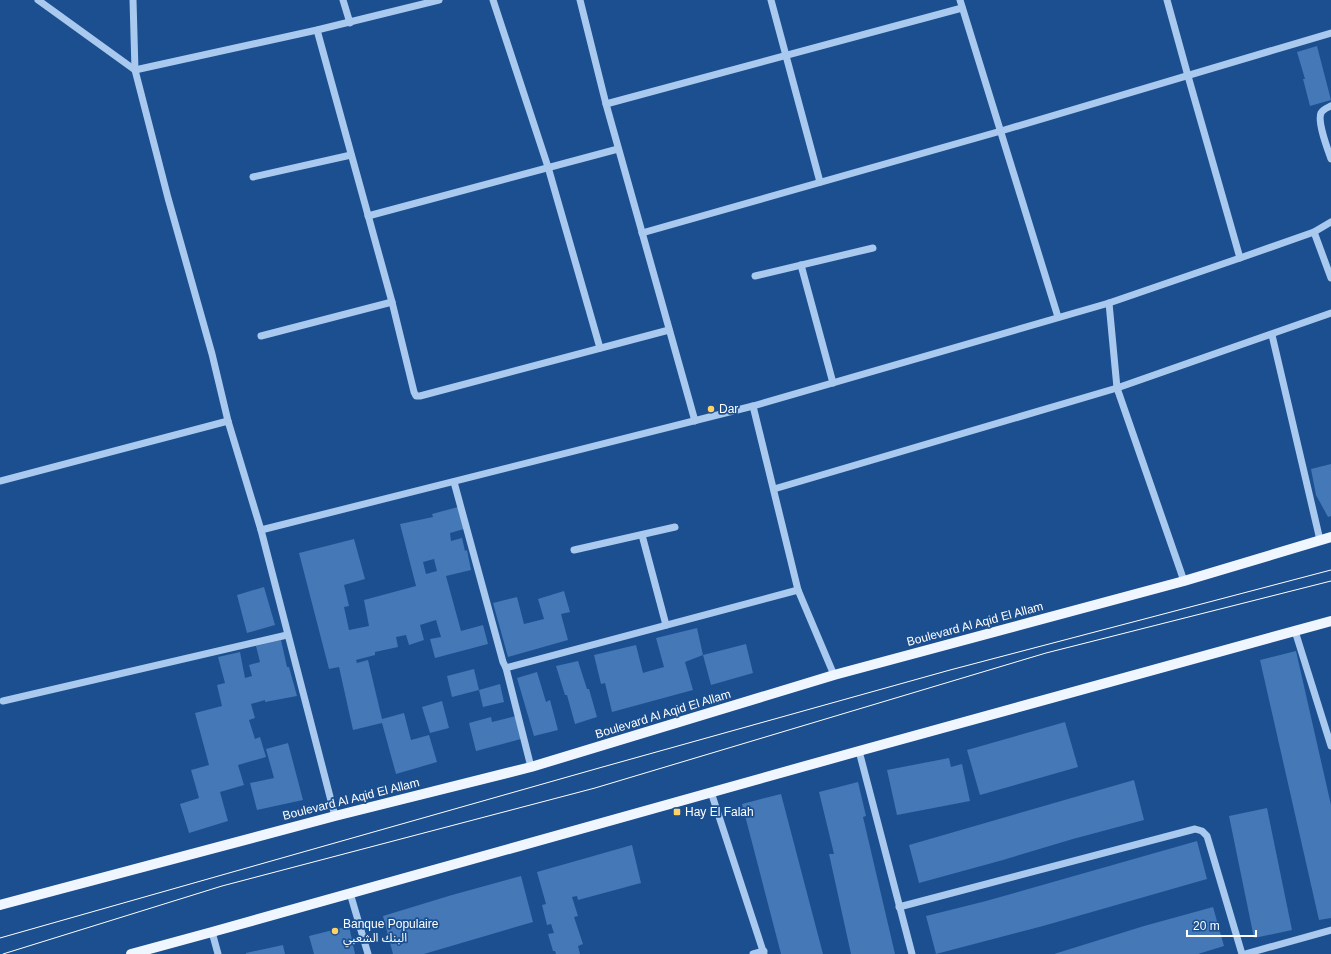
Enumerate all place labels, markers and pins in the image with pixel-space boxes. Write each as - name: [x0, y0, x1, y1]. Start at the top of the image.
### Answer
- place label: Dar: [719, 402, 738, 416]
- marker: Dar: [706, 404, 716, 414]
- place label: Hay El Falah: [685, 805, 754, 819]
- marker: Hay El Falah: [672, 807, 682, 817]
- place label: Banque Populaire البنك الشعبي: [343, 917, 439, 948]
- marker: Banque Populaire البنك الشعبي: [330, 926, 340, 936]

